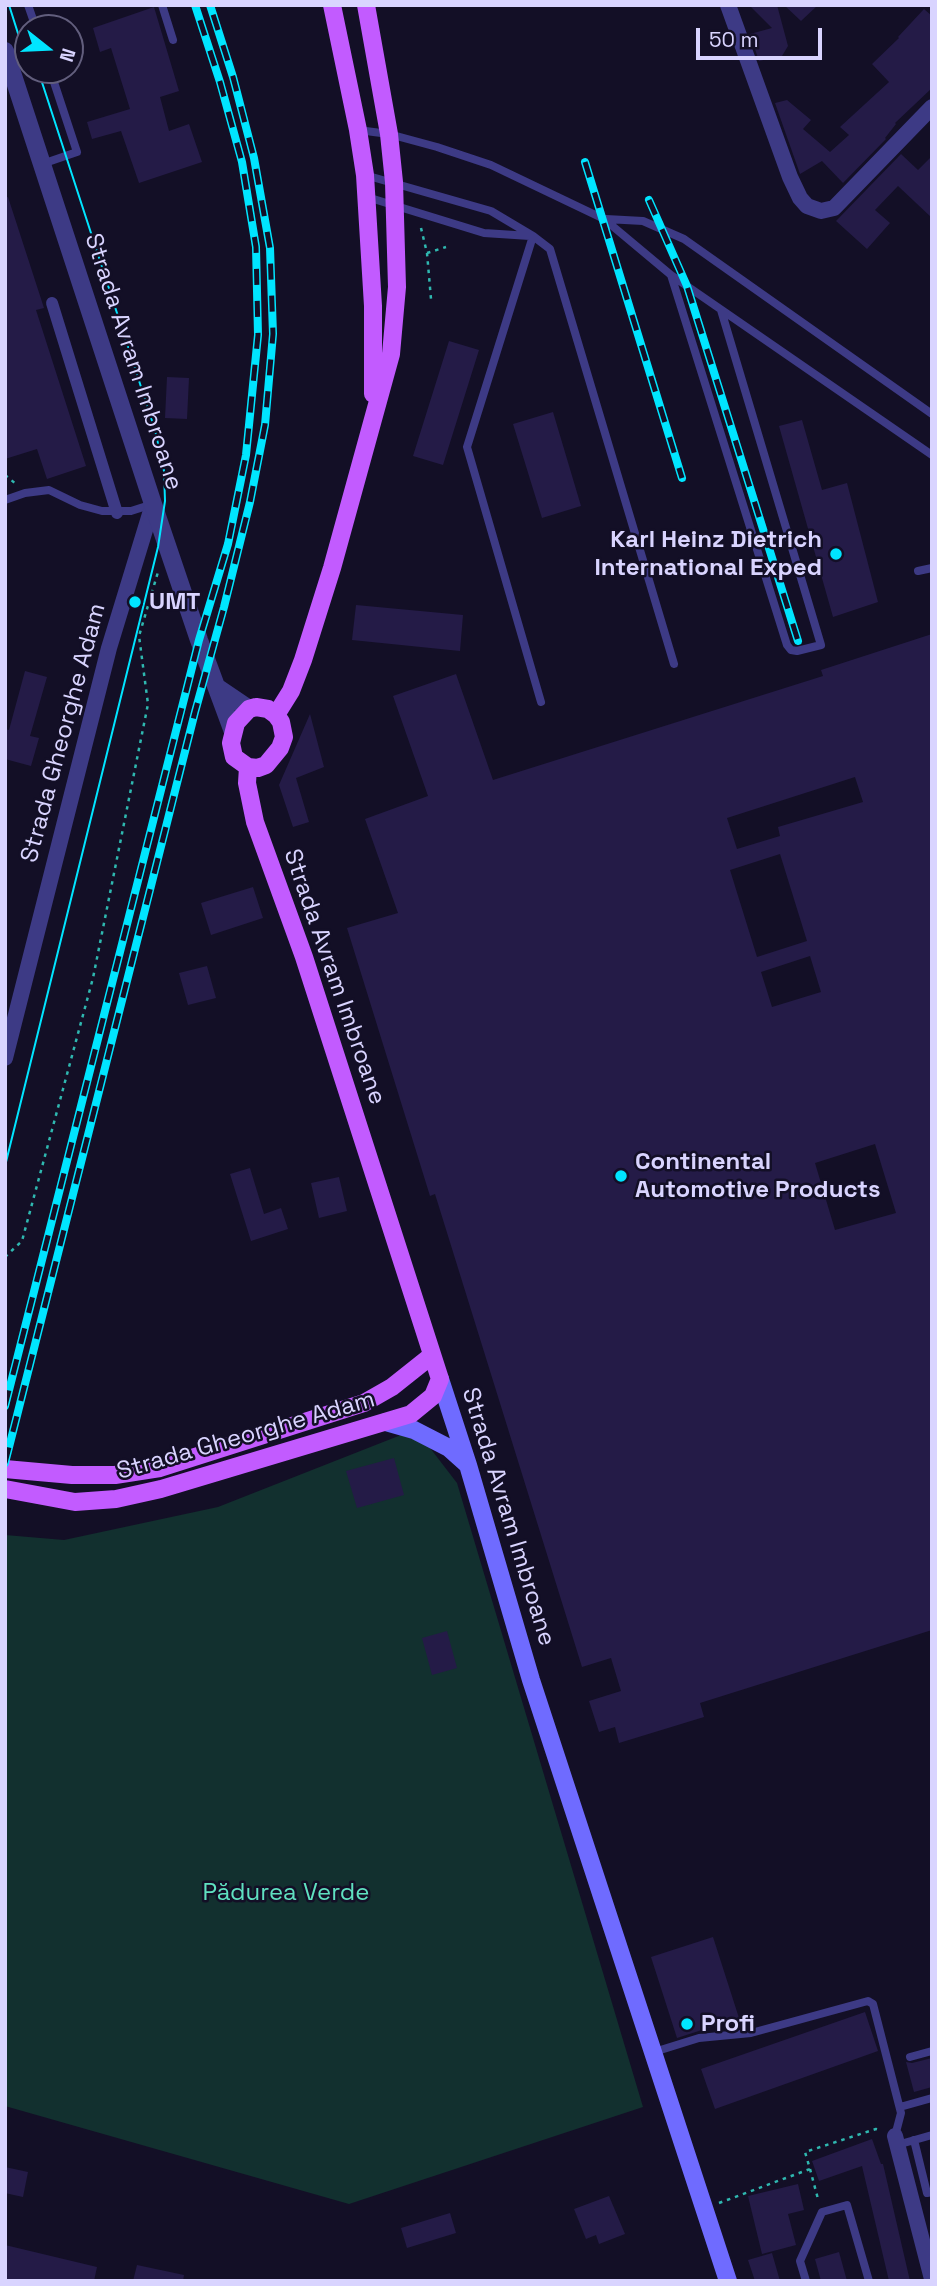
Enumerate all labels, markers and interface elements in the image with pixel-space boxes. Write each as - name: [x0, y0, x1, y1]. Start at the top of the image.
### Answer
- north arrow: [14, 14, 84, 84]
- scale bar: [699, 14, 825, 58]
- text: 50 m: [709, 26, 759, 53]
- text: N: [54, 45, 81, 65]
- street label: Strada Avram Imbroane: [78, 230, 188, 494]
- place label: Karl Heinz Dietrich International Exped: [594, 526, 822, 582]
- marker: Karl Heinz Dietrich International Exped: [828, 546, 844, 562]
- place label: UMT: [149, 588, 200, 616]
- marker: UMT: [127, 594, 143, 610]
- street label: Strada Gheorghe Adam: [16, 600, 112, 866]
- street label: Strada Avram Imbroane: [277, 845, 391, 1109]
- place label: Continental Automotive Products: [635, 1148, 881, 1204]
- marker: Continental Automotive Products: [613, 1168, 629, 1184]
- street label: Strada Gheorghe Adam: [114, 1385, 378, 1487]
- street label: Strada Avram Imbroane: [455, 1385, 561, 1649]
- park label: Pădurea Verde: [202, 1879, 370, 1907]
- place label: Profi: [701, 2010, 755, 2038]
- marker: Profi: [679, 2016, 695, 2032]

